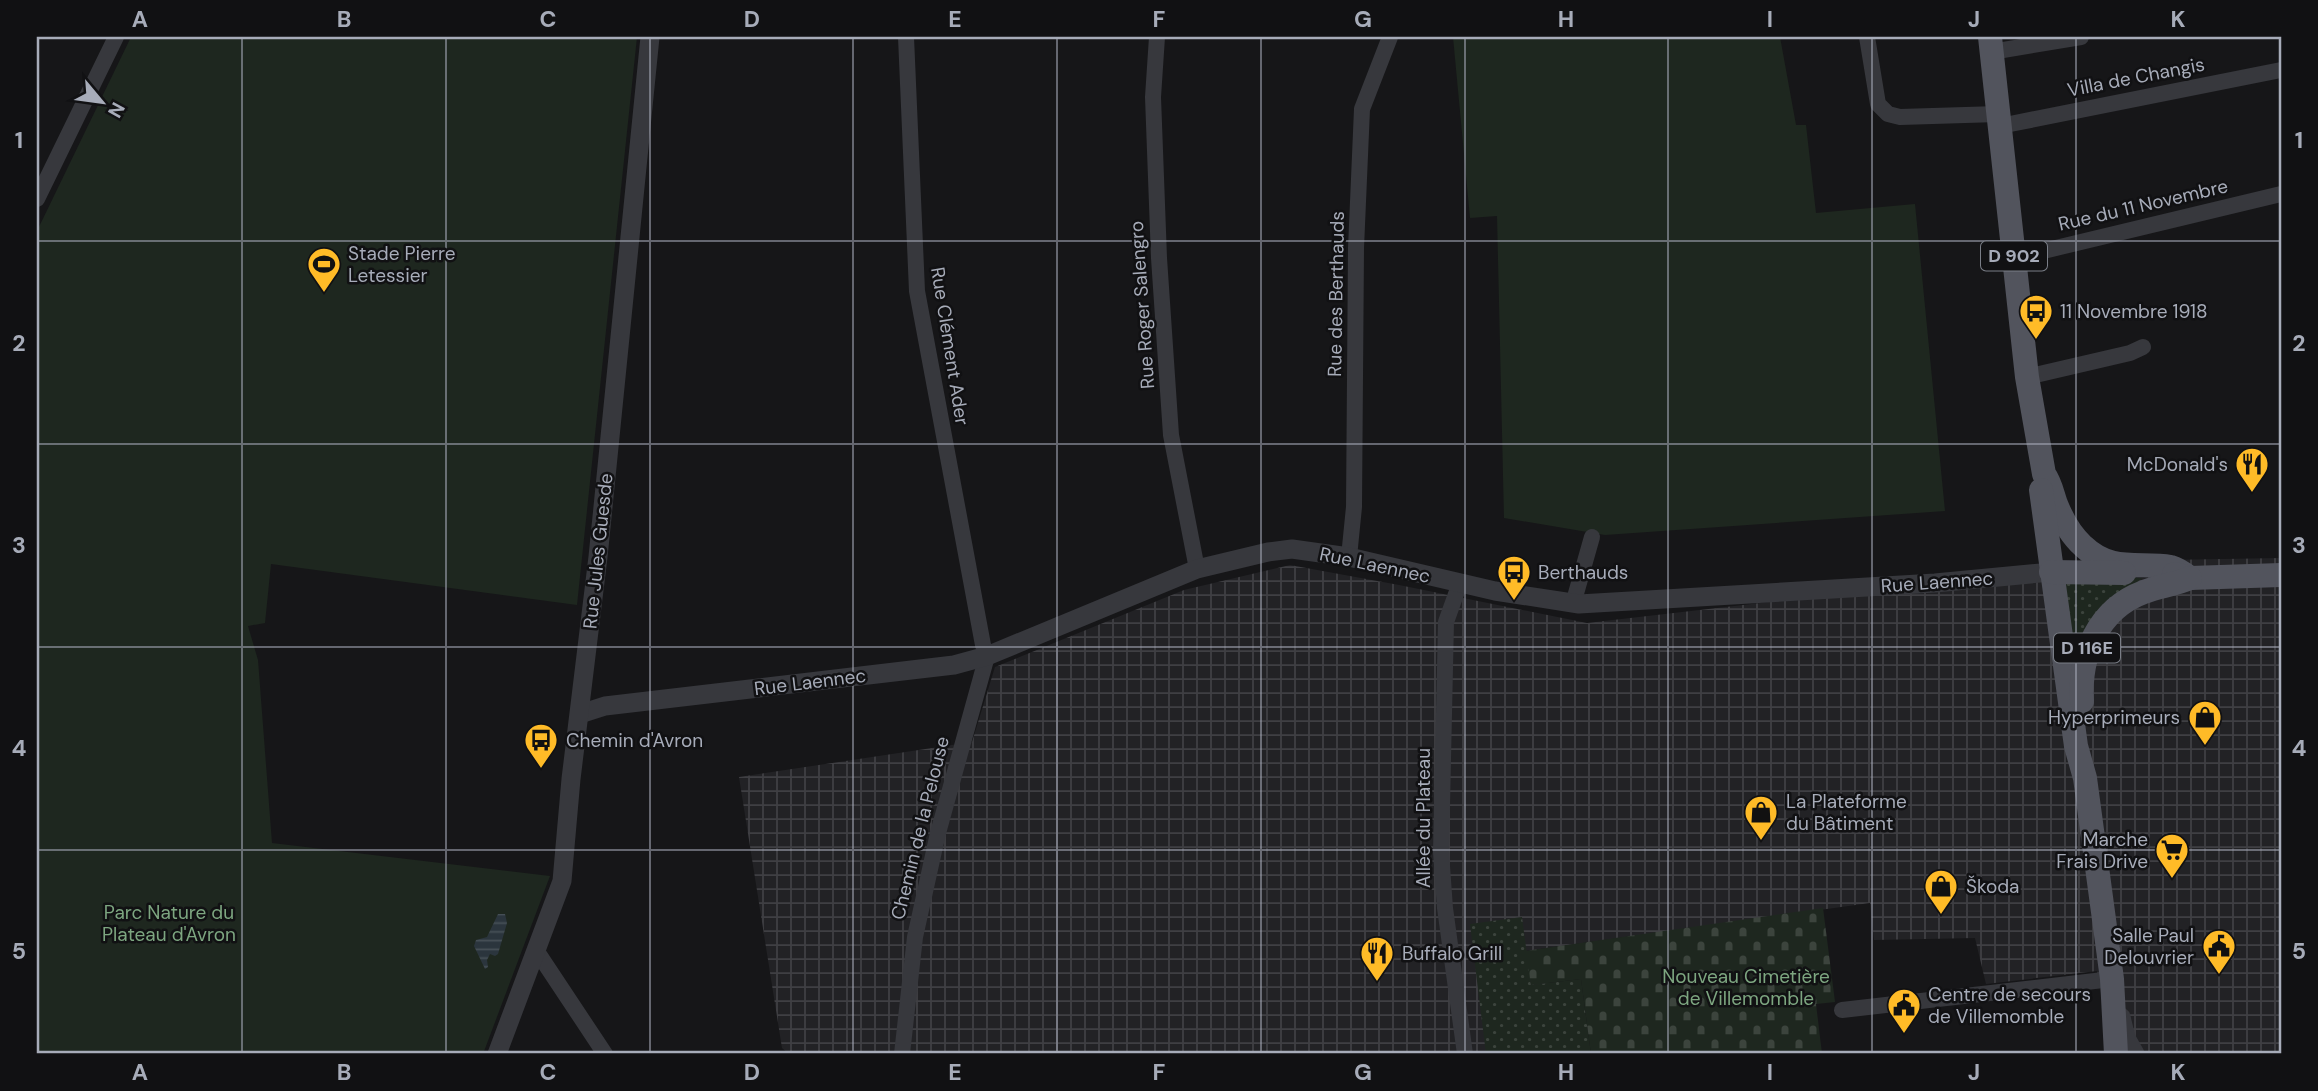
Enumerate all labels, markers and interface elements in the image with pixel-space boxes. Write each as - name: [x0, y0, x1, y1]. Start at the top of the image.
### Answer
- text: A: [132, 4, 148, 34]
- text: B: [337, 4, 351, 34]
- text: C: [540, 4, 556, 34]
- text: D: [744, 4, 760, 34]
- text: E: [948, 4, 962, 34]
- text: F: [1153, 4, 1166, 34]
- text: G: [1354, 4, 1372, 34]
- text: H: [1558, 4, 1574, 34]
- text: I: [1767, 4, 1773, 34]
- text: J: [1968, 4, 1980, 34]
- text: K: [2170, 4, 2186, 34]
- street label: Villa de Changis: [2065, 51, 2207, 103]
- north arrow: [66, 66, 136, 136]
- text: N: [102, 98, 131, 122]
- text: 1: [15, 125, 23, 155]
- text: 1: [2295, 125, 2303, 155]
- street label: Rue du 11 Novembre: [2056, 173, 2230, 237]
- street label: Rue des Berthauds: [1322, 211, 1350, 377]
- street label: Rue Roger Salengro: [1124, 220, 1160, 390]
- place label: Stade Pierre Letessier: [348, 241, 455, 288]
- road number: D 902: [1981, 242, 2047, 270]
- sports icon: Stade Pierre Letessier: [305, 245, 343, 294]
- street label: Rue Clément Ader: [925, 265, 975, 427]
- bus stop icon: 11 Novembre 1918: [2017, 292, 2055, 341]
- place label: 11 Novembre 1918: [2060, 299, 2208, 324]
- text: 2: [12, 328, 26, 358]
- text: 2: [2292, 328, 2306, 358]
- restaurant icon: McDonald's: [2233, 445, 2271, 494]
- place label: McDonald's: [2127, 452, 2228, 477]
- street label: Rue Jules Guesde: [577, 472, 619, 630]
- text: 3: [12, 530, 26, 560]
- text: 3: [2292, 530, 2306, 560]
- street label: Rue Laennec: [1317, 541, 1433, 589]
- bus stop icon: Berthauds: [1495, 553, 1533, 602]
- place label: Berthauds: [1538, 560, 1628, 585]
- street label: Rue Laennec: [1880, 566, 1994, 598]
- road number: D 116E: [2054, 634, 2120, 662]
- street label: Rue Laennec: [753, 663, 867, 701]
- shop icon: Hyperprimeurs: [2186, 698, 2224, 747]
- place label: Hyperprimeurs: [2048, 705, 2180, 730]
- bus stop icon: Chemin d'Avron: [522, 721, 560, 770]
- place label: Chemin d'Avron: [566, 728, 703, 753]
- text: 4: [12, 733, 27, 763]
- text: 4: [2292, 733, 2307, 763]
- street label: Chemin de la Pelouse: [885, 734, 955, 922]
- street label: Allée du Plateau: [1411, 748, 1436, 888]
- place label: La Plateforme du Bâtiment: [1786, 789, 1907, 836]
- shop icon: La Plateforme du Bâtiment: [1742, 793, 1780, 842]
- place label: Marche Frais Drive: [2056, 827, 2148, 874]
- supermarket icon: Marche Frais Drive: [2153, 831, 2191, 880]
- shop icon: Škoda: [1922, 867, 1960, 916]
- place label: Škoda: [1966, 874, 2019, 899]
- park label: Parc Nature du Plateau d'Avron: [102, 900, 236, 947]
- place label: Salle Paul Delouvrier: [2104, 923, 2194, 970]
- public building icon: Salle Paul Delouvrier: [2200, 927, 2238, 976]
- restaurant icon: Buffalo Grill: [1358, 934, 1396, 983]
- text: 5: [12, 936, 26, 966]
- text: 5: [2292, 936, 2306, 966]
- place label: Buffalo Grill: [1402, 941, 1502, 966]
- park label: Nouveau Cimetière de Villemomble: [1662, 964, 1830, 1011]
- place label: Centre de secours de Villemomble: [1928, 982, 2091, 1029]
- public building icon: Centre de secours de Villemomble: [1885, 986, 1923, 1035]
- text: A: [132, 1057, 148, 1087]
- text: B: [337, 1057, 351, 1087]
- text: C: [540, 1057, 556, 1087]
- text: D: [744, 1057, 760, 1087]
- text: E: [948, 1057, 962, 1087]
- text: F: [1153, 1057, 1166, 1087]
- text: G: [1354, 1057, 1372, 1087]
- text: H: [1558, 1057, 1574, 1087]
- text: I: [1767, 1057, 1773, 1087]
- text: J: [1968, 1057, 1980, 1087]
- text: K: [2170, 1057, 2186, 1087]

